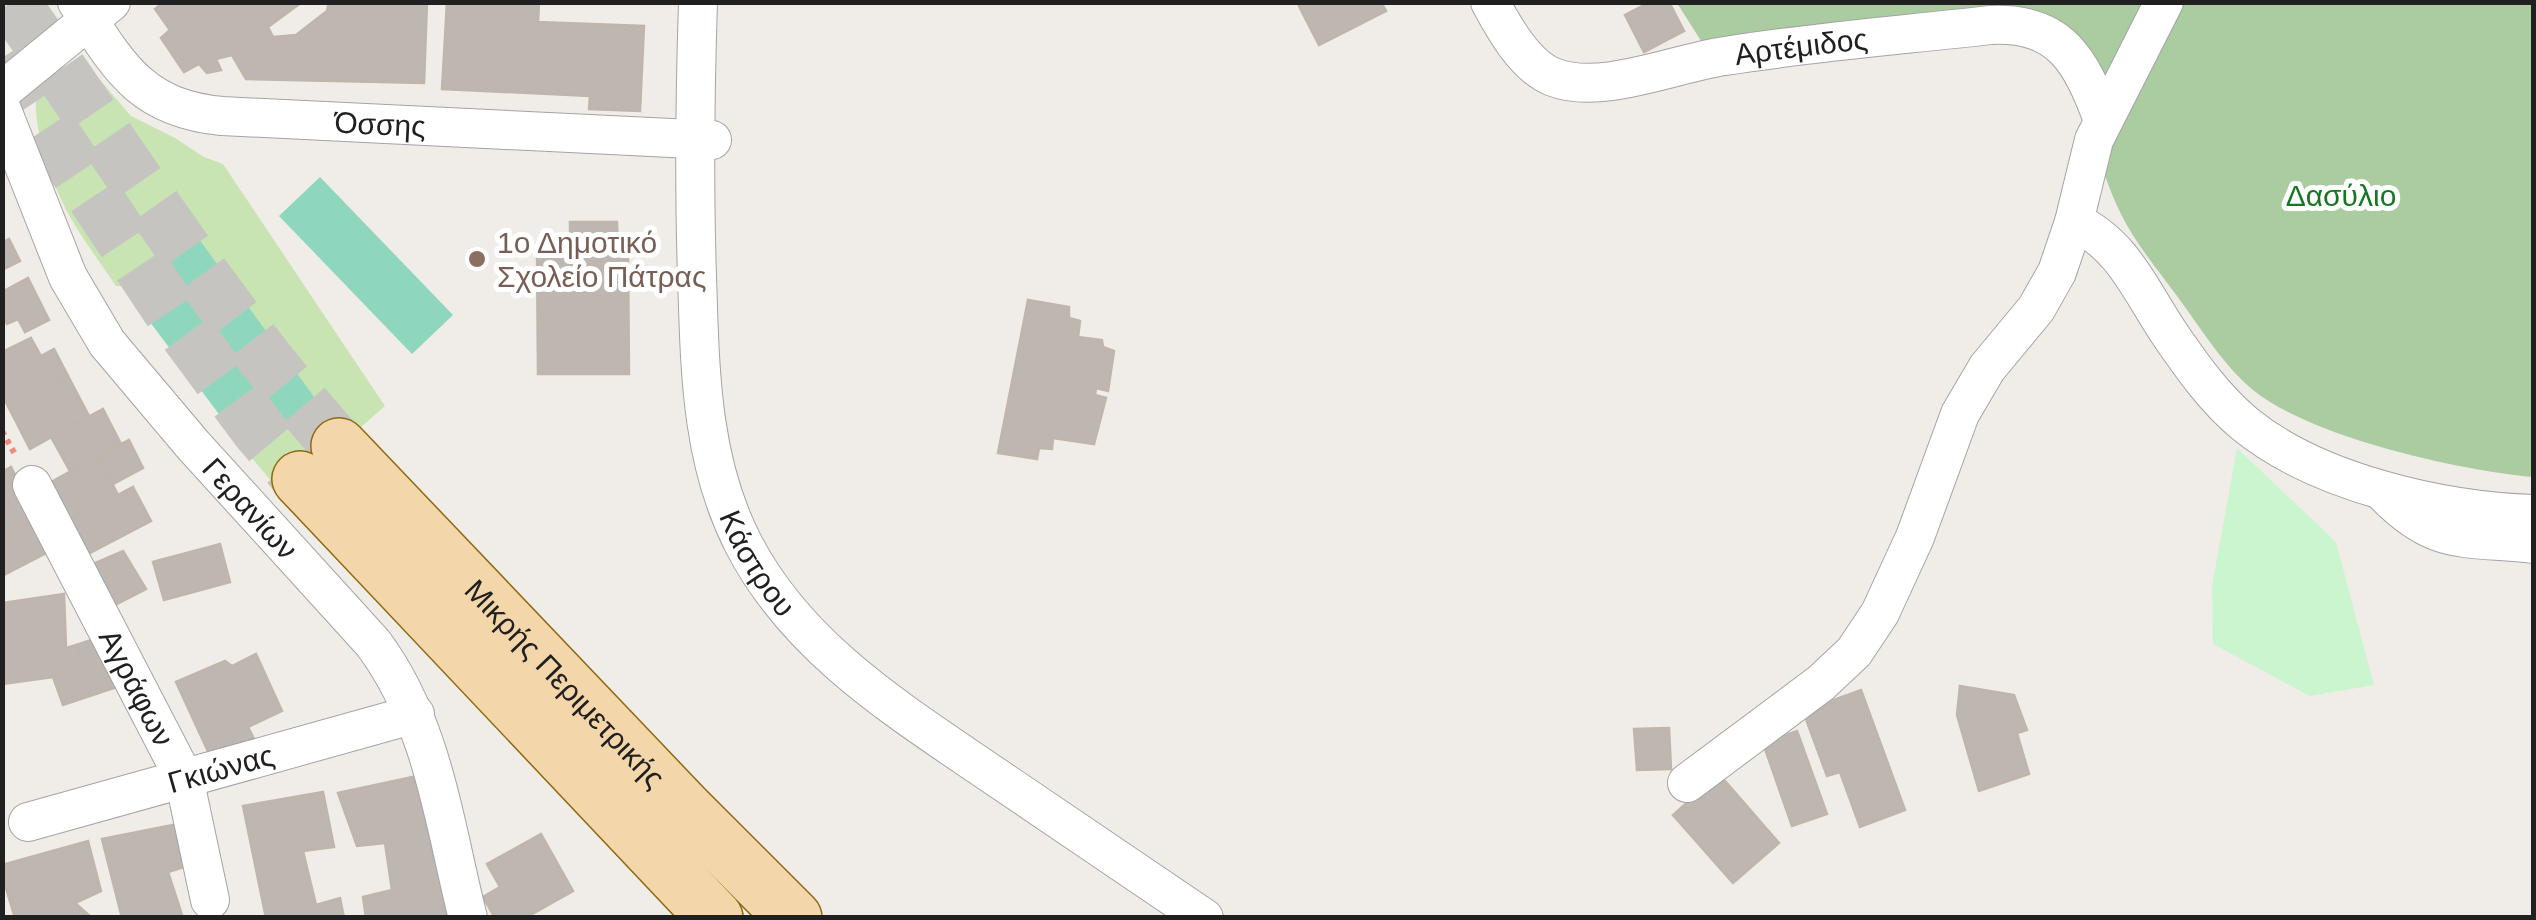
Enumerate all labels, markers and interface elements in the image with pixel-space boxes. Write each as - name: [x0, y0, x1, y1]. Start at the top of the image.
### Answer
- street label: Αρτέμιδος: [1732, 22, 1869, 71]
- street label: Όσσης: [332, 105, 427, 142]
- park label: Δασύλιο: [2286, 179, 2396, 212]
- place label: 1ο Δημοτικό Σχολείο Πάτρας: [497, 226, 706, 293]
- marker: 1ο Δημοτικό Σχολείο Πάτρας: [466, 248, 488, 270]
- street label: Γερανίων: [196, 451, 304, 565]
- street label: Κάστρου: [714, 505, 802, 623]
- street label: Μικρής Περιμετρικής: [459, 573, 672, 794]
- street label: Αγράφων: [93, 624, 181, 751]
- street label: Γκιώνας: [164, 738, 277, 799]

